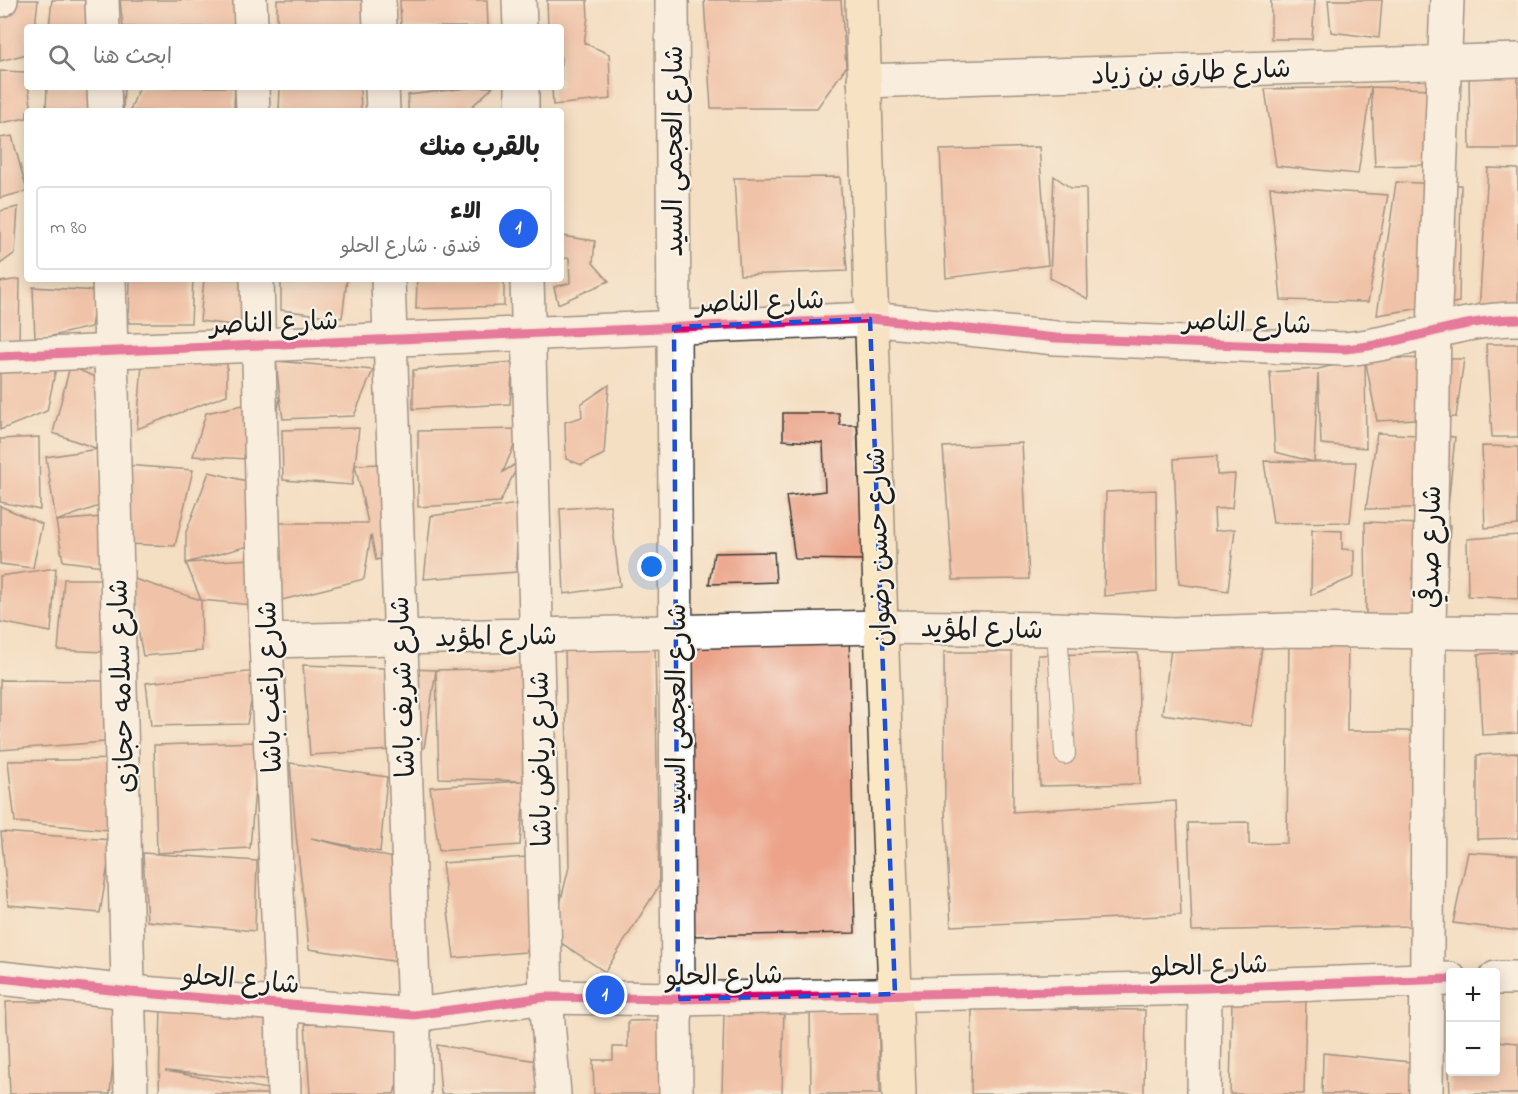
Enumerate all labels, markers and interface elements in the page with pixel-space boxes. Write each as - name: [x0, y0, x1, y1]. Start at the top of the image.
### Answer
- search box: [24, 24, 564, 90]
- icon: search: [45, 41, 78, 74]
- text: ابحث هنا: [93, 42, 172, 74]
- street label: شارع العجمى السيد: [656, 45, 695, 257]
- street label: شارع طارق بن زياد: [1090, 51, 1292, 96]
- text: بالقرب منك: [419, 130, 540, 168]
- text: الاء: [450, 197, 481, 229]
- text: 80 m: [50, 214, 87, 243]
- text: 1: [515, 214, 522, 243]
- text: فندق · شارع الحلو: [341, 233, 481, 262]
- street label: شارع الناصر: [693, 282, 825, 325]
- street label: شارع الناصر: [207, 303, 339, 346]
- street label: شارع الناصر: [1180, 303, 1312, 346]
- street label: شارع حسن رضوان: [858, 446, 903, 648]
- street label: شارع صدقي: [1412, 485, 1453, 609]
- your location: [637, 552, 666, 581]
- street label: شارع سلامه حجازى: [100, 578, 147, 794]
- street label: شارع شريف باشا: [382, 595, 427, 778]
- street label: شارع راغب باشا: [249, 600, 294, 774]
- street label: شارع العجمى السيد: [659, 603, 698, 815]
- street label: شارع المؤيد: [921, 610, 1043, 651]
- street label: شارع المؤيد: [435, 618, 557, 659]
- street label: شارع رياض باشا: [521, 671, 564, 847]
- street label: شارع الحلو: [1149, 946, 1269, 989]
- street label: شارع الحلو: [179, 957, 301, 1006]
- street label: شارع الحلو: [664, 957, 783, 998]
- map controls: [1446, 968, 1500, 1076]
- button: +: [1446, 968, 1500, 1022]
- pin: 1: [586, 972, 624, 1018]
- button: −: [1446, 1022, 1500, 1076]

